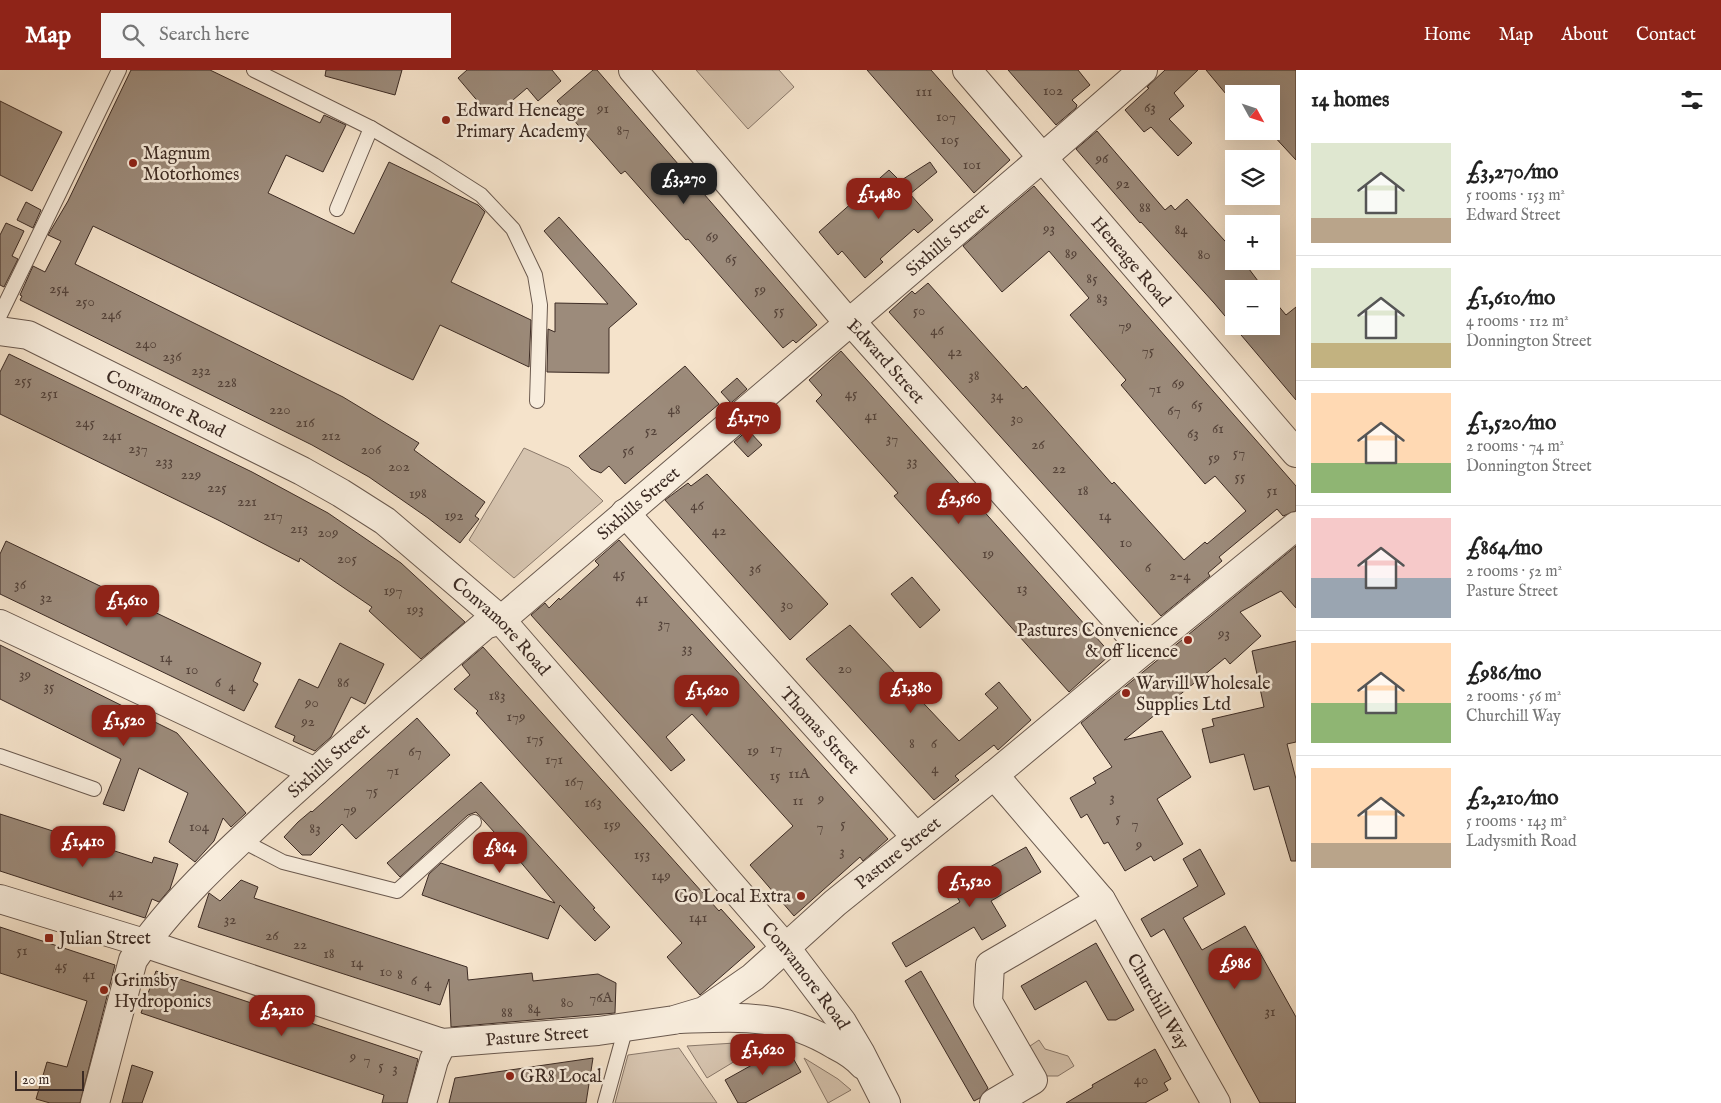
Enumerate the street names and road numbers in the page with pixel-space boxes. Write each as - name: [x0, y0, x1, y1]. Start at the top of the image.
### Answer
- street label: Sixhills Street: [902, 199, 994, 282]
- street label: Heneage Road: [1085, 212, 1175, 312]
- street label: Edward Street: [842, 314, 929, 409]
- street label: Convamore Road: [101, 365, 229, 444]
- street label: Sixhills Street: [593, 462, 685, 546]
- street label: Convamore Road: [446, 573, 555, 681]
- street label: Thomas Street: [774, 683, 864, 780]
- street label: Sixhills Street: [284, 719, 375, 804]
- street label: Pasture Street: [851, 812, 946, 895]
- street label: Convamore Road: [756, 918, 854, 1034]
- street label: Churchill Way: [1121, 950, 1193, 1054]
- street label: Pasture Street: [484, 1022, 589, 1053]

